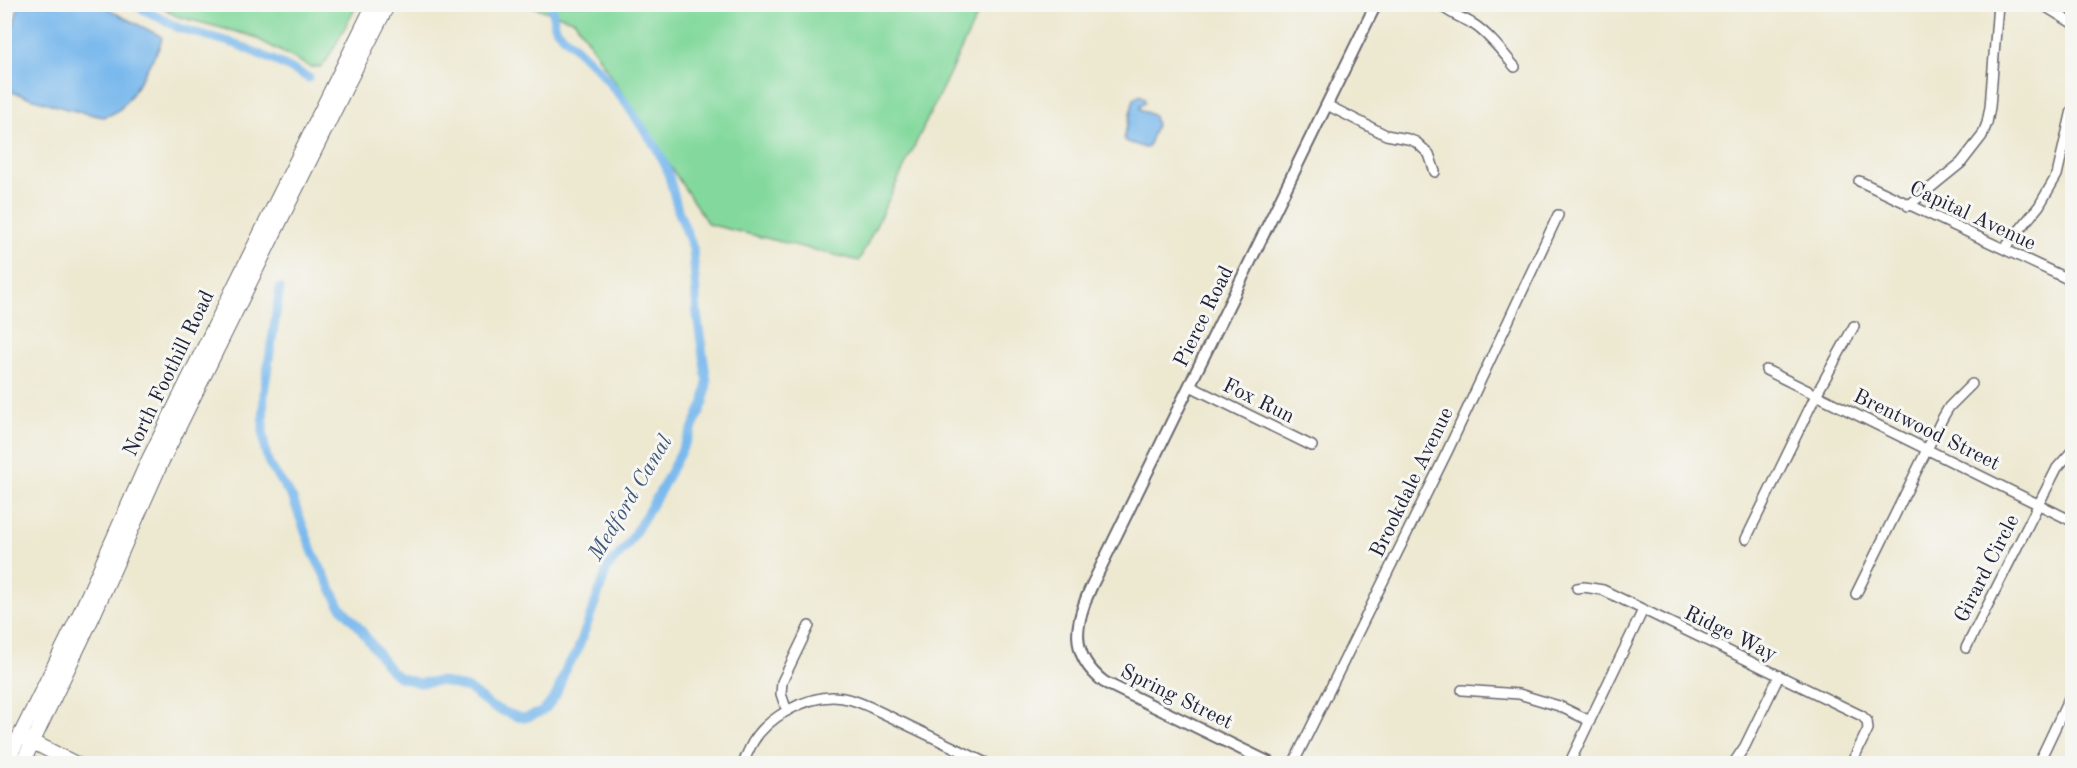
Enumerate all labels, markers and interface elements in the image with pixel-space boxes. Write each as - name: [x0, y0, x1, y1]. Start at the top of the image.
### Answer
- street label: Capital Avenue: [1906, 178, 2039, 255]
- street label: Pierce Road: [1171, 263, 1238, 371]
- street label: North Foothill Road: [120, 287, 219, 460]
- street label: Fox Run: [1219, 375, 1298, 428]
- street label: Brentwood Street: [1850, 386, 2003, 475]
- street label: Brookdale Avenue: [1367, 404, 1458, 561]
- water label: Medford Canal: [584, 431, 677, 565]
- street label: Girard Circle: [1951, 511, 2023, 626]
- street label: Ridge Way: [1681, 603, 1780, 666]
- street label: Spring Street: [1117, 661, 1236, 734]

